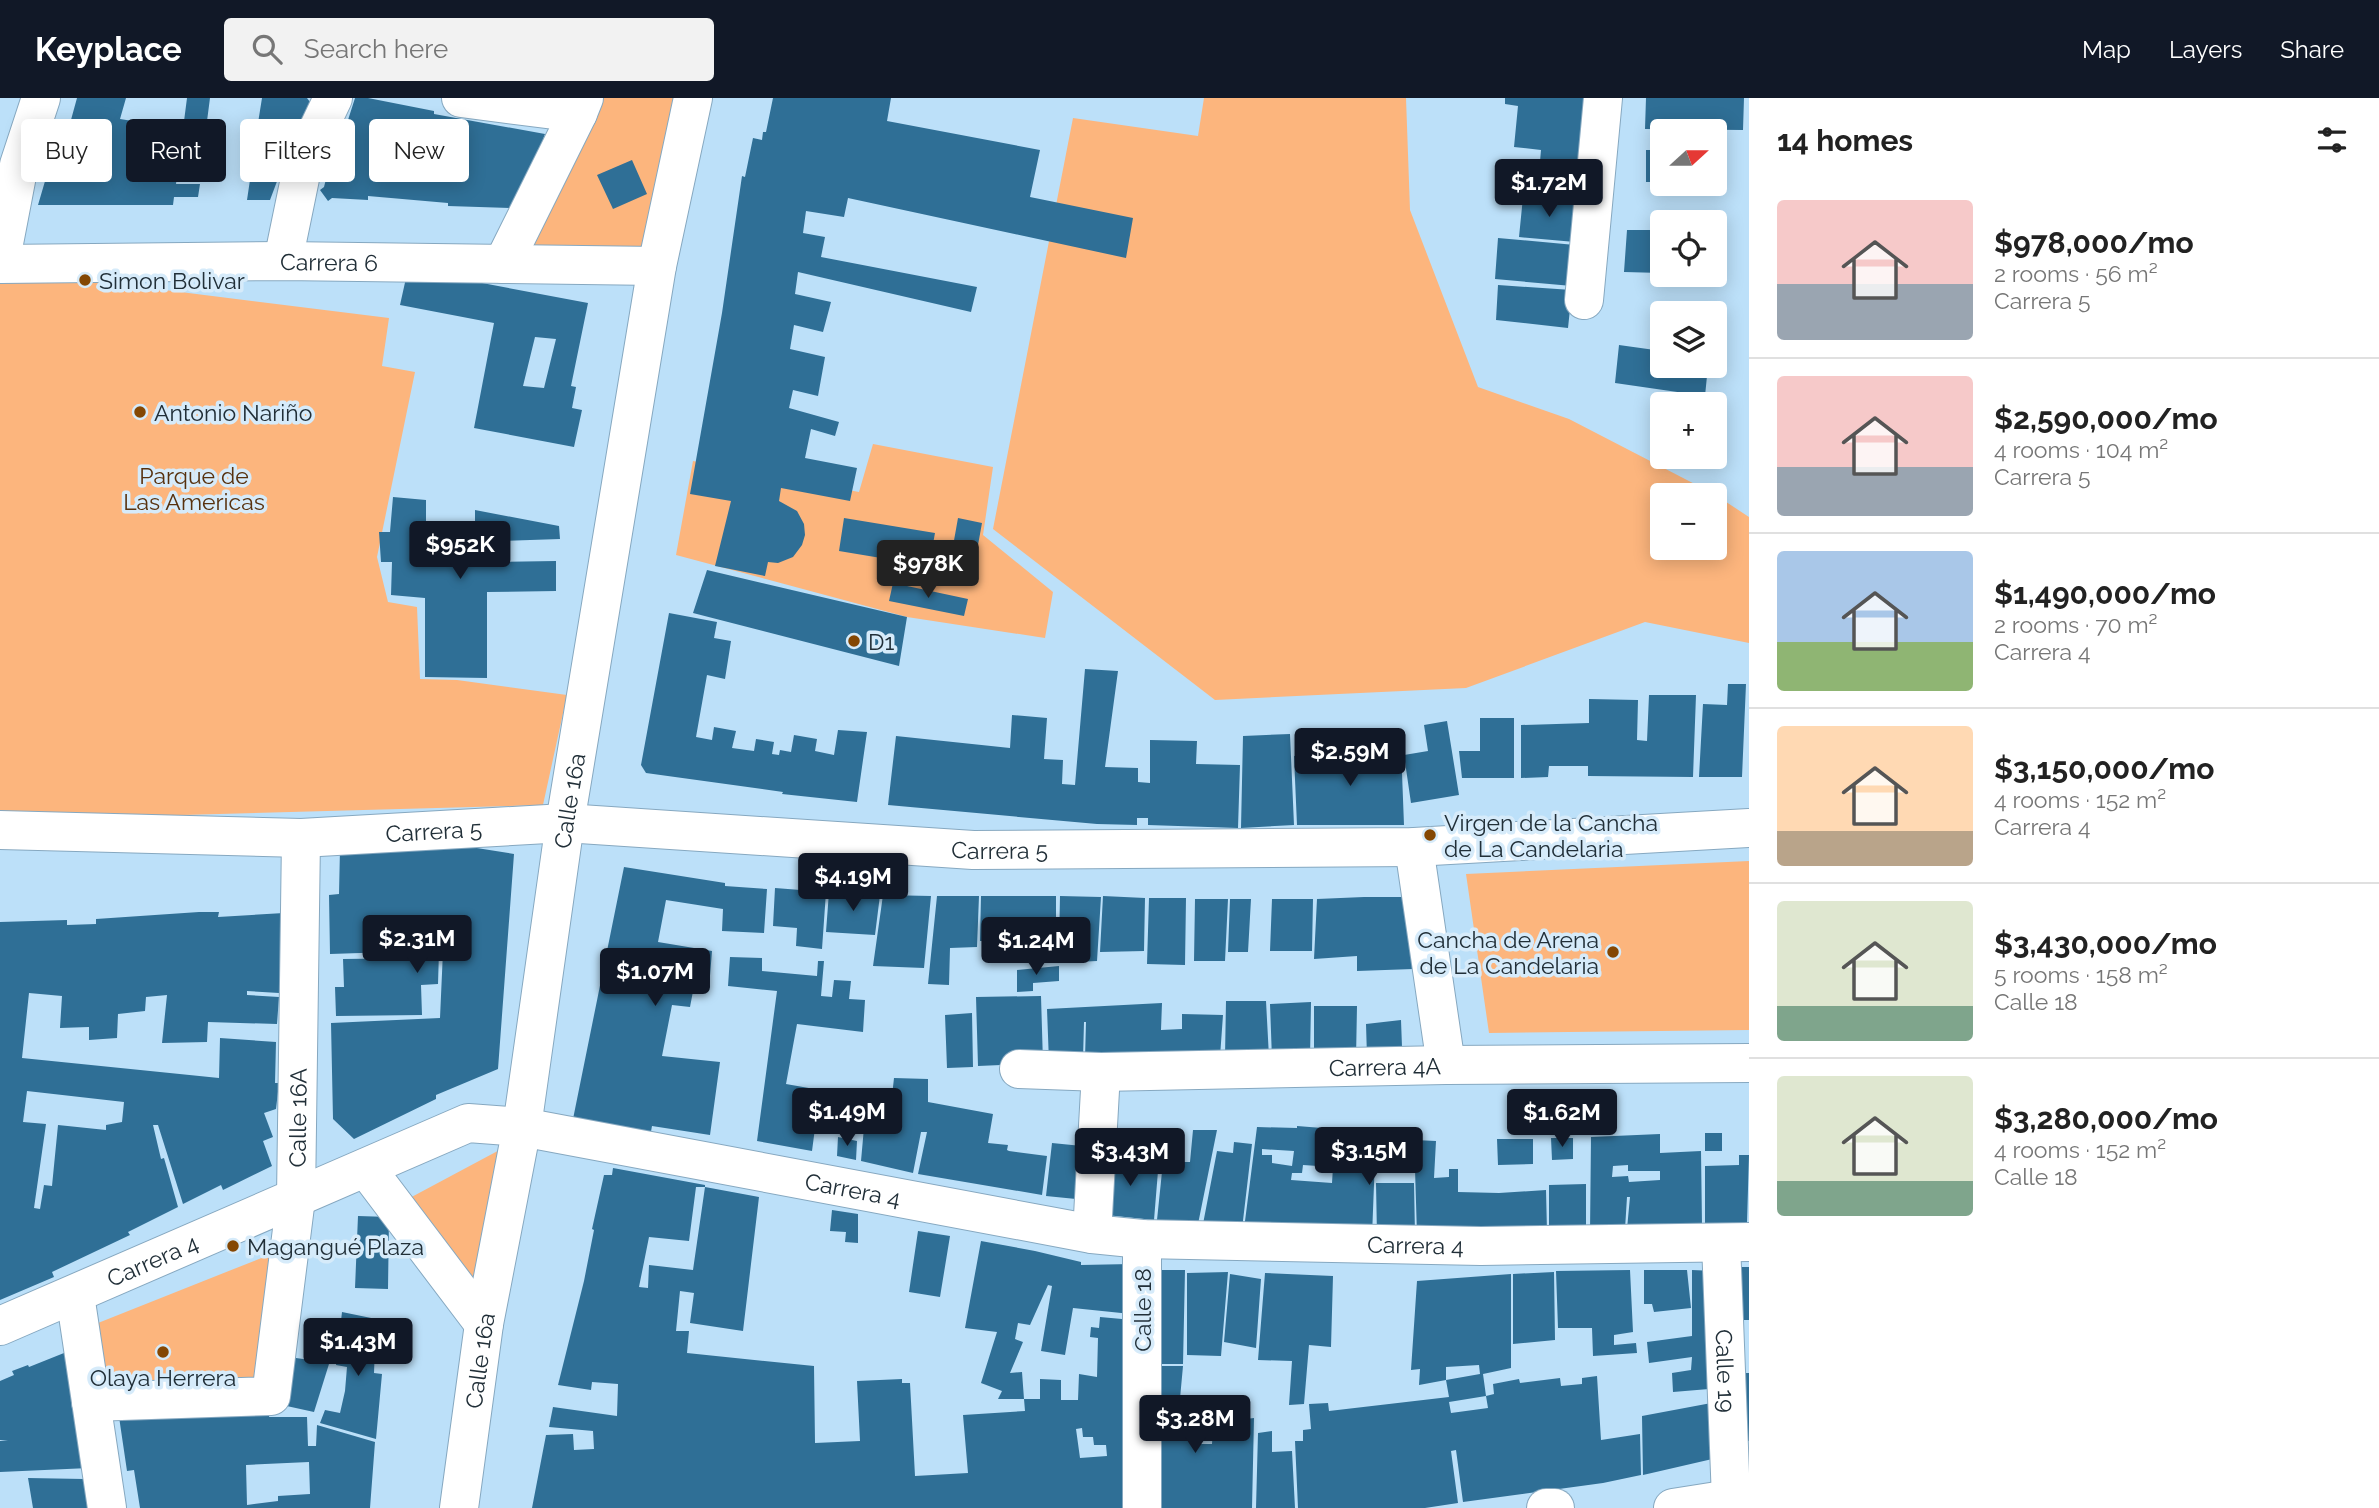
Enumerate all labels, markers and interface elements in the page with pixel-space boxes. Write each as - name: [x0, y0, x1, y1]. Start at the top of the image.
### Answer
- search box: [224, 18, 714, 81]
- text: Keyplace: [35, 30, 182, 69]
- icon: search: [248, 30, 286, 68]
- text: Search here: [304, 34, 448, 64]
- text: Map: [2082, 35, 2131, 64]
- text: Layers: [2169, 35, 2242, 64]
- text: Share: [2280, 35, 2344, 64]
- chip: Buy: [21, 119, 112, 182]
- chip: Rent: [126, 119, 226, 182]
- chip: Filters: [240, 119, 355, 182]
- chip: New: [369, 119, 469, 182]
- north arrow: [1650, 119, 1727, 196]
- map controls: [1650, 119, 1727, 560]
- icon: filters: [2313, 121, 2351, 159]
- text: 14 homes: [1777, 123, 1913, 158]
- pin: $1.72M: [1492, 159, 1606, 219]
- text: $1.72M: [1511, 168, 1587, 195]
- button: locate: [1650, 210, 1727, 287]
- text: $978,000/mo: [1994, 225, 2194, 260]
- icon: home: [1833, 228, 1917, 312]
- street label: Carrera 6: [280, 247, 378, 276]
- text: 2 rooms · 56 m²: [1994, 260, 2158, 287]
- place label: Simon Bolivar: [99, 267, 245, 294]
- marker: Simon Bolivar: [77, 272, 93, 288]
- text: Carrera 5: [1994, 287, 2091, 314]
- button: layers: [1650, 301, 1727, 378]
- button: +: [1650, 392, 1727, 469]
- place label: Antonio Nariño: [154, 399, 312, 426]
- text: $2,590,000/mo: [1994, 401, 2218, 436]
- marker: Antonio Nariño: [132, 404, 148, 420]
- icon: home: [1833, 404, 1917, 488]
- text: 4 rooms · 104 m²: [1994, 436, 2168, 463]
- park label: Parque de Las Americas: [123, 462, 265, 515]
- text: Carrera 5: [1994, 463, 2091, 490]
- button: −: [1650, 483, 1727, 560]
- pin: $952K: [411, 522, 509, 581]
- text: $952K: [425, 530, 495, 557]
- pin: $978K: [879, 540, 977, 600]
- text: $978K: [893, 549, 963, 576]
- text: $1,490,000/mo: [1994, 576, 2216, 611]
- icon: home: [1833, 579, 1917, 663]
- text: 2 rooms · 70 m²: [1994, 611, 2157, 638]
- place label: D1: [868, 628, 894, 655]
- marker: D1: [846, 633, 862, 649]
- text: Carrera 4: [1994, 638, 2091, 665]
- pin: $2.59M: [1293, 728, 1407, 788]
- text: $2.59M: [1311, 737, 1389, 764]
- street label: Calle 16a: [548, 751, 590, 850]
- text: $3,150,000/mo: [1994, 751, 2214, 786]
- icon: home: [1833, 754, 1917, 838]
- text: 4 rooms · 152 m²: [1994, 786, 2166, 813]
- place label: Virgen de la Cancha de La Candelaria: [1444, 809, 1658, 862]
- text: Carrera 4: [1994, 813, 2091, 840]
- street label: Carrera 5: [385, 814, 483, 847]
- marker: Virgen de la Cancha de La Candelaria: [1422, 827, 1438, 843]
- street label: Carrera 5: [950, 835, 1048, 864]
- pin: $4.19M: [796, 854, 910, 913]
- text: $4.19M: [814, 862, 892, 889]
- pin: $2.31M: [360, 916, 474, 975]
- pin: $1.24M: [979, 918, 1093, 977]
- text: $2.31M: [379, 924, 455, 951]
- text: $1.24M: [997, 926, 1075, 953]
- place label: Cancha de Arena de La Candelaria: [1417, 926, 1599, 979]
- text: $3,430,000/mo: [1994, 926, 2217, 961]
- icon: home: [1833, 929, 1917, 1013]
- marker: Cancha de Arena de La Candelaria: [1605, 944, 1621, 960]
- pin: $1.07M: [598, 948, 712, 1008]
- text: $1.07M: [616, 957, 694, 984]
- text: 5 rooms · 158 m²: [1994, 961, 2168, 988]
- text: Calle 18: [1994, 988, 2078, 1015]
- street label: Carrera 4A: [1329, 1052, 1442, 1081]
- street label: Calle 16A: [283, 1067, 311, 1167]
- pin: $1.49M: [790, 1088, 904, 1148]
- pin: $1.62M: [1505, 1090, 1619, 1149]
- text: $1.49M: [808, 1097, 886, 1124]
- text: $1.62M: [1523, 1098, 1601, 1125]
- text: $3,280,000/mo: [1994, 1101, 2218, 1136]
- icon: home: [1833, 1104, 1917, 1188]
- pin: $3.43M: [1073, 1128, 1187, 1188]
- pin: $3.15M: [1312, 1128, 1426, 1187]
- text: $3.15M: [1331, 1136, 1407, 1163]
- text: 4 rooms · 152 m²: [1994, 1136, 2166, 1163]
- text: $3.43M: [1091, 1137, 1169, 1164]
- text: Calle 18: [1994, 1163, 2078, 1190]
- street label: Carrera 4: [803, 1167, 903, 1211]
- street label: Carrera 4: [103, 1228, 202, 1292]
- street label: Carrera 4: [1367, 1230, 1464, 1259]
- place label: Magangué Plaza: [247, 1233, 424, 1260]
- marker: Magangué Plaza: [225, 1238, 241, 1254]
- street label: Calle 18: [1129, 1268, 1156, 1352]
- street label: Calle 16a: [459, 1310, 499, 1410]
- pin: $1.43M: [301, 1318, 415, 1378]
- text: $1.43M: [320, 1327, 396, 1354]
- street label: Calle 19: [1711, 1329, 1741, 1413]
- marker: Olaya Herrera: [155, 1344, 171, 1360]
- place label: Olaya Herrera: [90, 1364, 236, 1391]
- pin: $3.28M: [1138, 1396, 1252, 1455]
- text: $3.28M: [1155, 1404, 1235, 1431]

